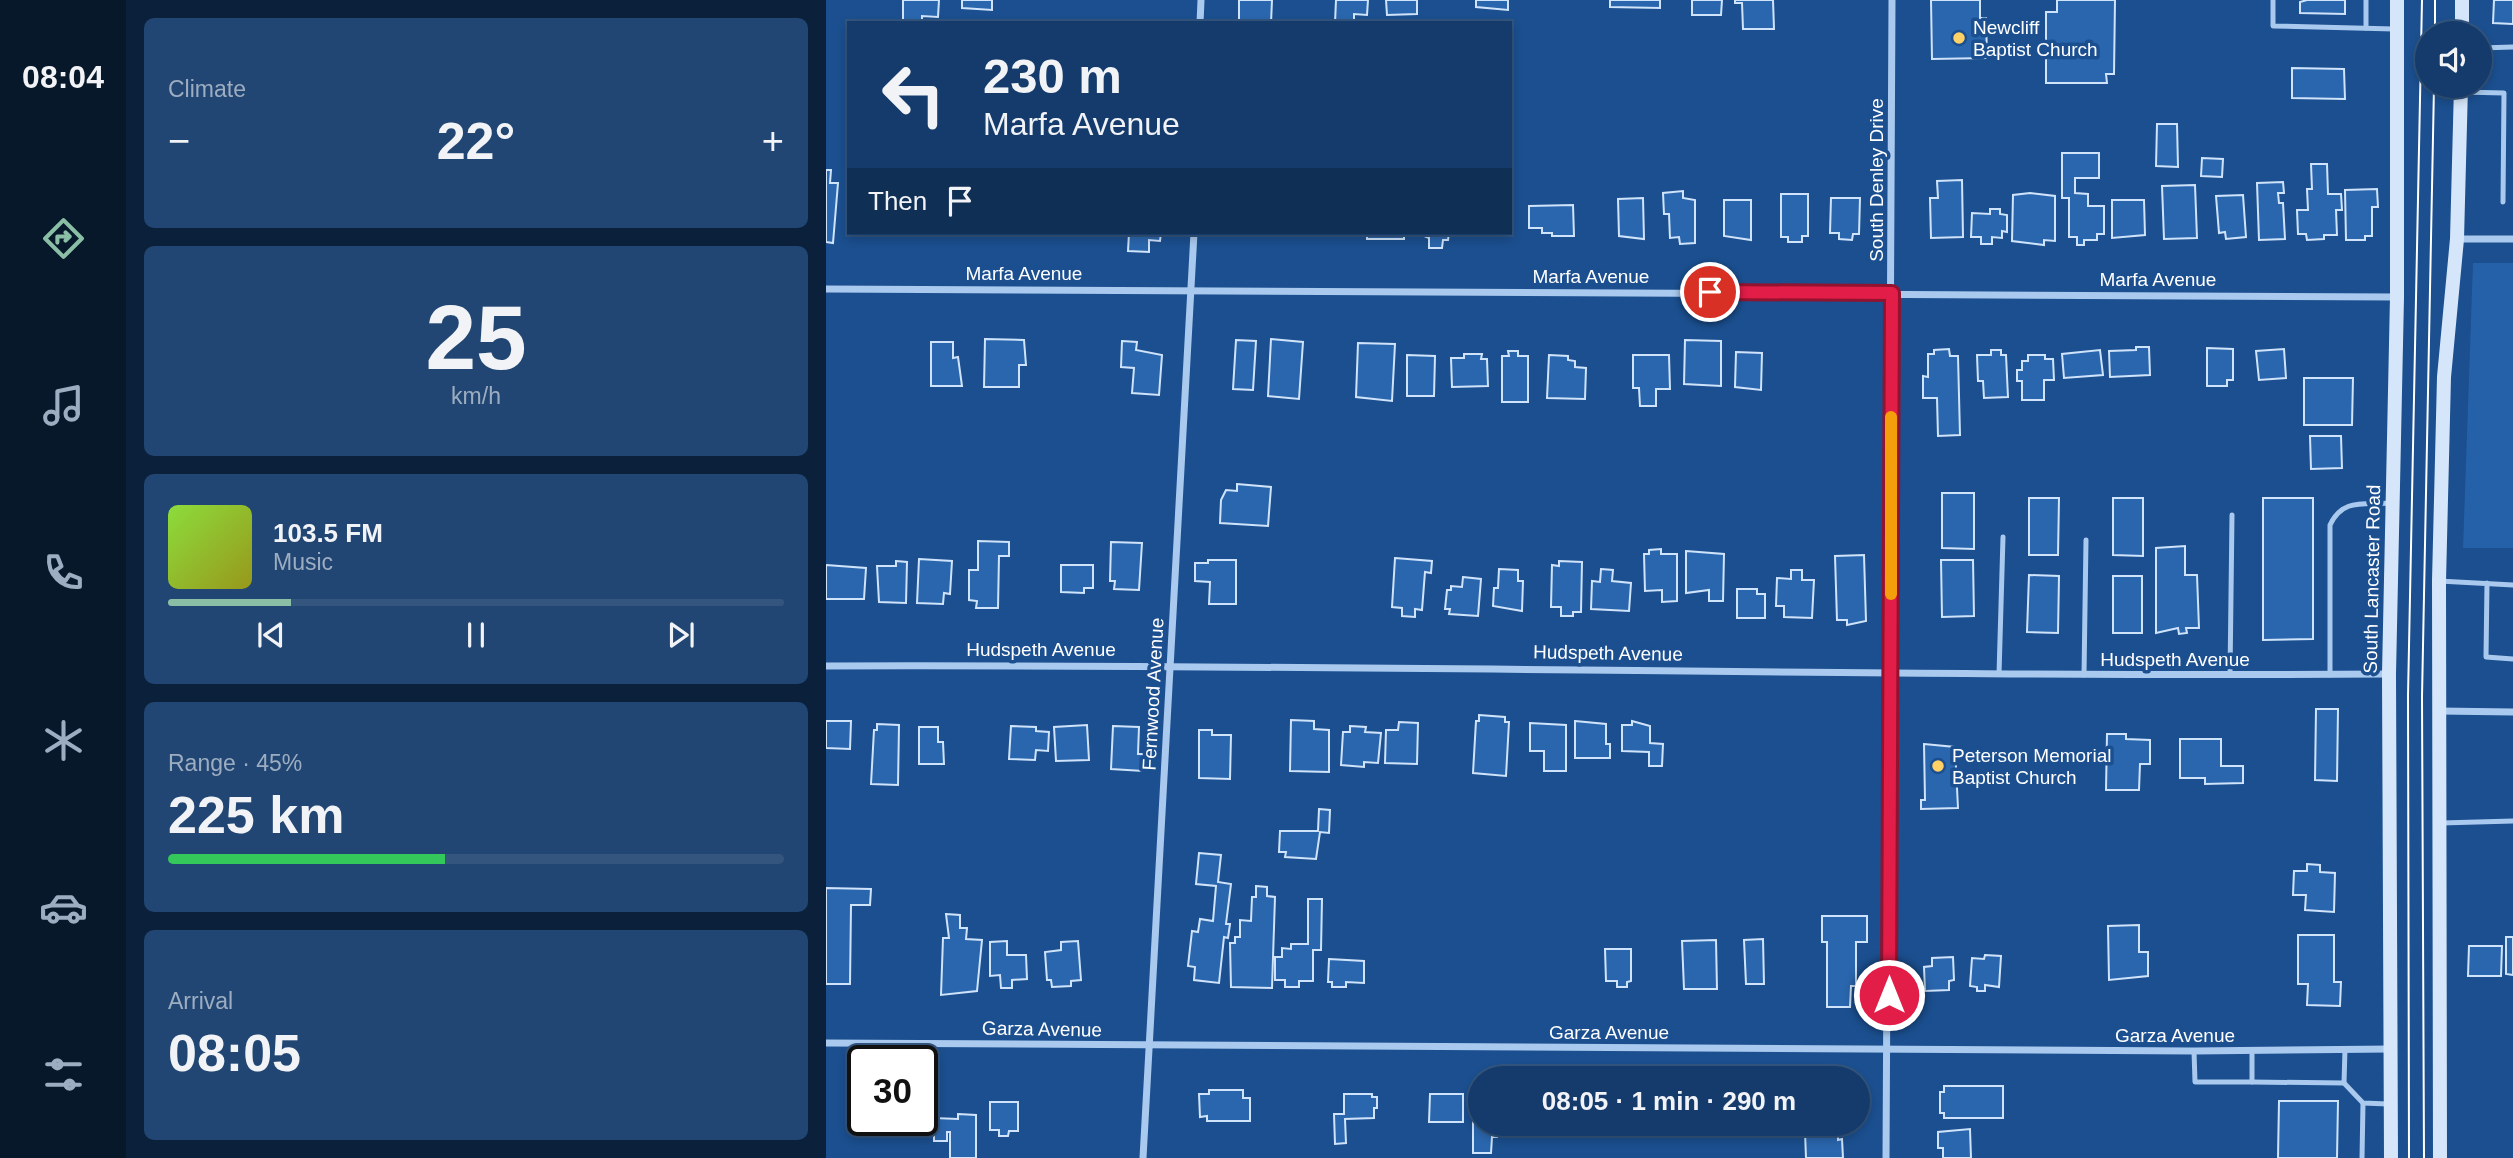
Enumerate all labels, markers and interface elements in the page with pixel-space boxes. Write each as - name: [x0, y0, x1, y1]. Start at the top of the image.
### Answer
- place label: Newcliff Baptist Church: [1973, 17, 2098, 60]
- map controls: [2415, 21, 2492, 98]
- button: sound: [2415, 21, 2492, 98]
- marker: Newcliff Baptist Church: [1951, 30, 1967, 46]
- icon: left: [868, 49, 959, 140]
- text: 230 m: [983, 49, 1122, 103]
- text: 08:04: [22, 59, 104, 95]
- text: Climate: [168, 76, 246, 102]
- street label: South Denley Drive: [1866, 98, 1887, 262]
- text: Marfa Avenue: [983, 106, 1180, 142]
- text: 22°: [437, 112, 515, 170]
- text: −: [168, 120, 190, 162]
- text: +: [762, 120, 784, 162]
- icon: arrive: [941, 182, 979, 220]
- text: Then: [868, 186, 927, 216]
- icon: directions: [39, 214, 88, 263]
- pin: [1680, 262, 1740, 322]
- street label: Marfa Avenue: [966, 263, 1082, 284]
- street label: Marfa Avenue: [1533, 266, 1649, 287]
- street label: Marfa Avenue: [2100, 269, 2216, 290]
- icon: arrive: [1691, 273, 1729, 311]
- text: 25: [425, 287, 527, 388]
- icon: music: [39, 381, 88, 430]
- text: km/h: [451, 383, 501, 409]
- street label: South Lancaster Road: [2360, 484, 2384, 674]
- text: 103.5 FM: [273, 518, 383, 548]
- icon: phone: [39, 548, 88, 597]
- text: Music: [273, 549, 333, 575]
- icon: previous: [252, 616, 290, 654]
- icon: pause: [457, 616, 495, 654]
- icon: next: [662, 616, 700, 654]
- street label: Fernwood Avenue: [1139, 617, 1167, 771]
- street label: Hudspeth Avenue: [966, 639, 1116, 660]
- street label: Hudspeth Avenue: [1533, 641, 1683, 665]
- street label: Hudspeth Avenue: [2100, 649, 2250, 670]
- icon: climate: [39, 716, 88, 765]
- place label: Peterson Memorial Baptist Church: [1952, 745, 2111, 788]
- text: Range · 45%: [168, 750, 302, 776]
- marker: Peterson Memorial Baptist Church: [1930, 758, 1946, 774]
- text: 225 km: [168, 786, 344, 844]
- icon: car: [39, 883, 88, 932]
- position arrow: [1852, 958, 1926, 1032]
- text: Arrival: [168, 988, 233, 1014]
- street label: Garza Avenue: [982, 1017, 1102, 1041]
- street label: Garza Avenue: [1549, 1022, 1669, 1043]
- text: 08:05: [168, 1024, 301, 1082]
- street label: Garza Avenue: [2115, 1025, 2235, 1046]
- speed limit sign: 30: [847, 1045, 938, 1136]
- icon: filters: [39, 1050, 88, 1099]
- text: 08:05 · 1 min · 290 m: [1542, 1086, 1796, 1116]

